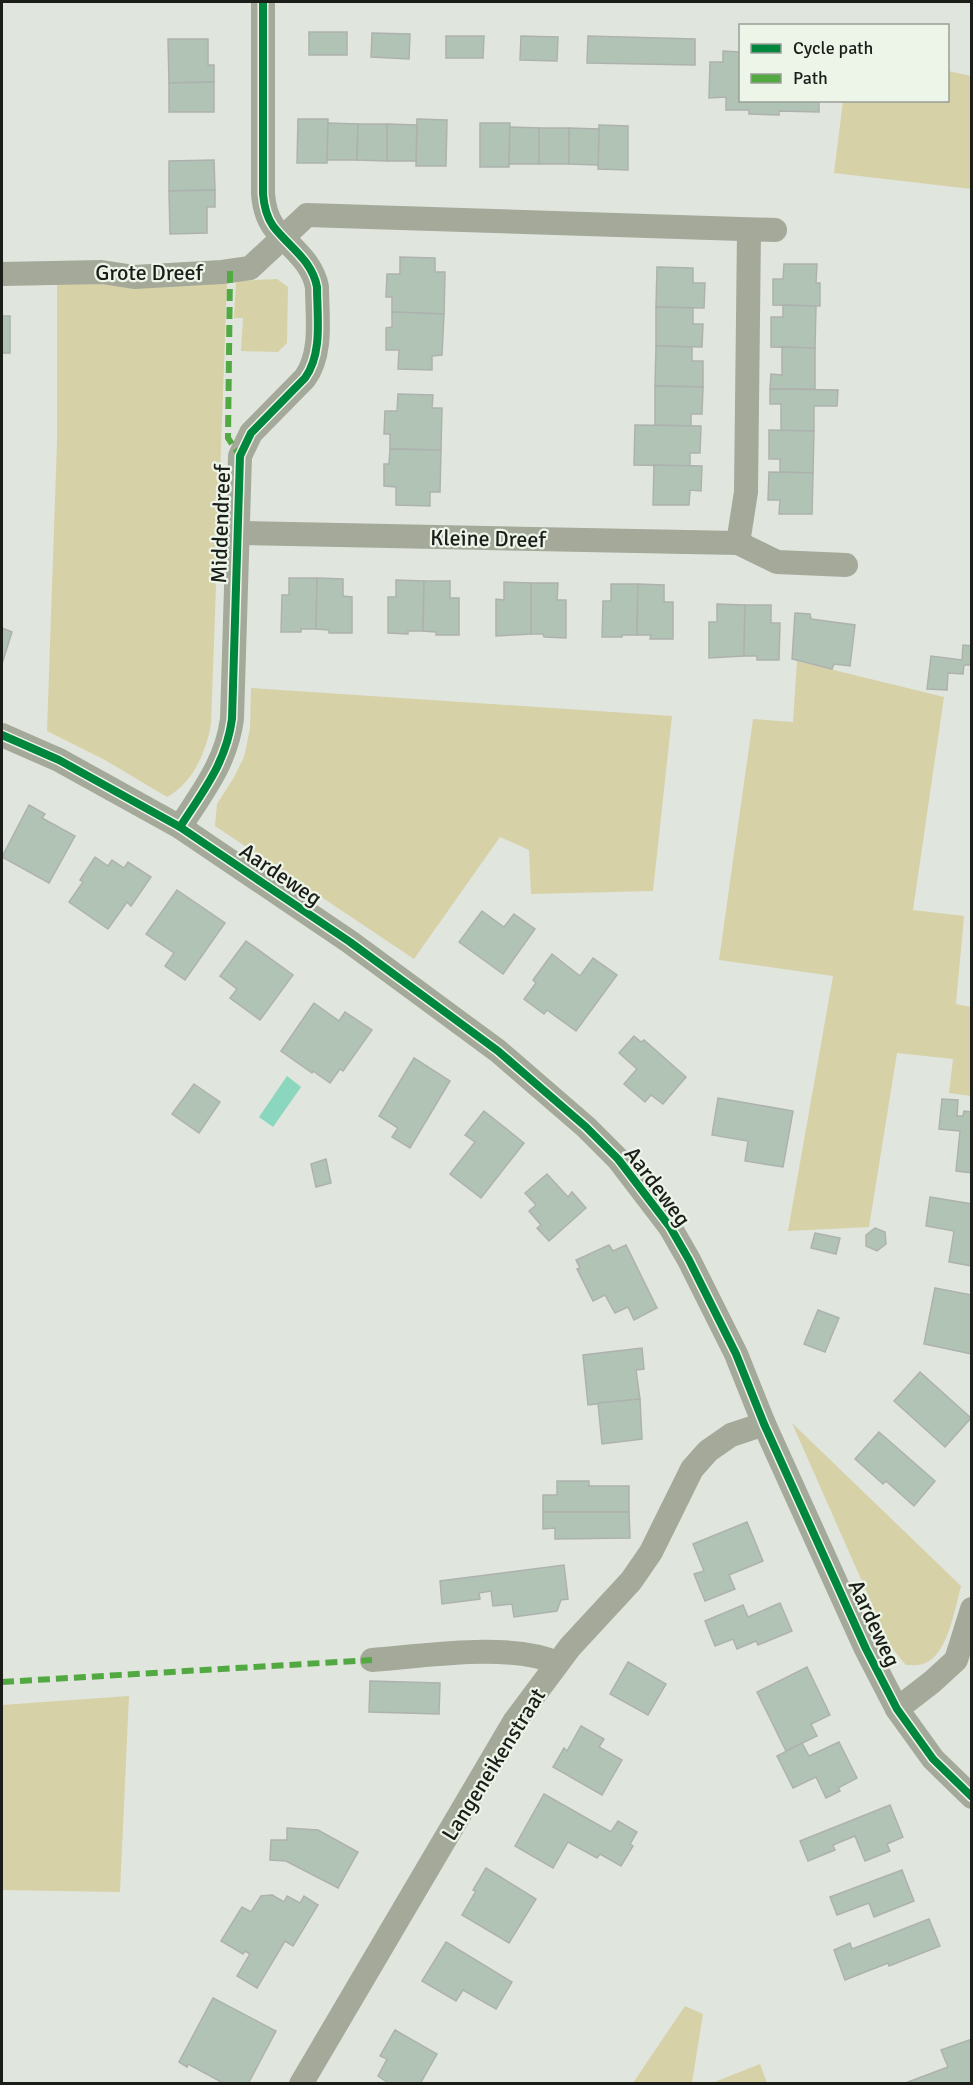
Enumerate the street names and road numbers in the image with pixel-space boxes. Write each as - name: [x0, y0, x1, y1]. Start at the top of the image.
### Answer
- street label: Grote Dreef: [95, 259, 204, 286]
- street label: Middendreef: [205, 463, 236, 584]
- street label: Kleine Dreef: [430, 524, 548, 553]
- street label: Aardeweg: [235, 837, 327, 912]
- street label: Aardeweg: [619, 1141, 696, 1232]
- street label: Aardeweg: [843, 1575, 906, 1671]
- street label: Langeneikenstraat: [436, 1683, 551, 1845]

